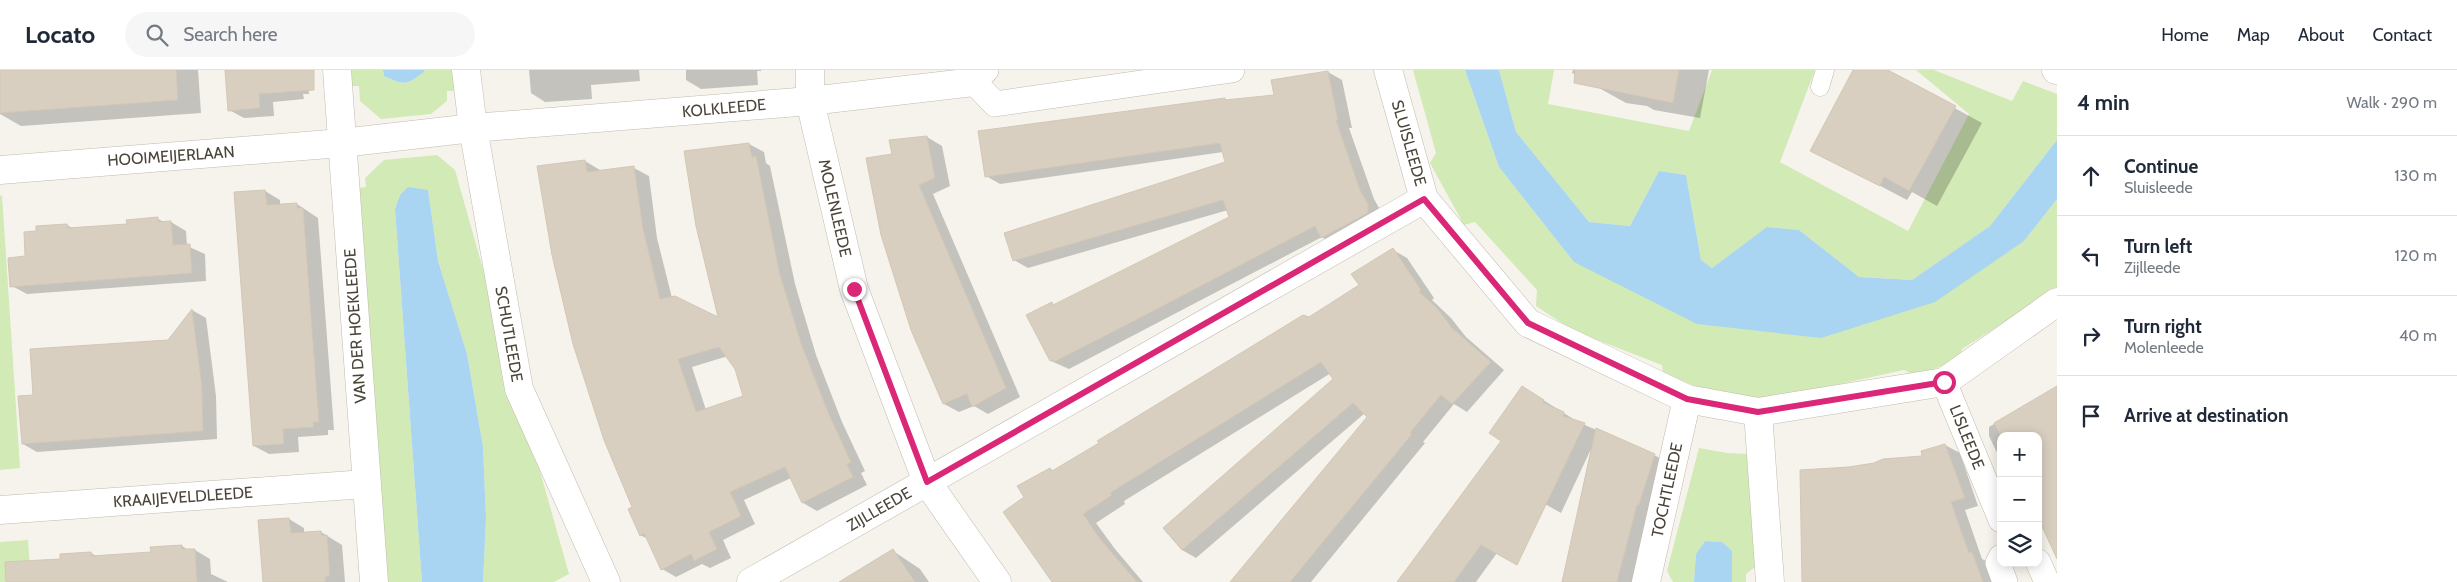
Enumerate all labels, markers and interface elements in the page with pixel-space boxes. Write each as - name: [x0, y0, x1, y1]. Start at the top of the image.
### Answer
- search box: [125, 12, 475, 57]
- text: Locato: [25, 20, 95, 49]
- icon: search: [143, 21, 171, 49]
- text: Search here: [183, 23, 278, 46]
- text: Home: [2161, 24, 2209, 46]
- text: Map: [2237, 24, 2270, 46]
- text: About: [2298, 24, 2344, 46]
- text: Contact: [2372, 24, 2432, 46]
- text: 4 min: [2077, 90, 2130, 115]
- text: Walk · 290 m: [2347, 93, 2437, 112]
- street label: KOLKLEEDE: [681, 95, 767, 121]
- street label: SLUISLEEDE: [1388, 98, 1430, 188]
- street label: HOOIMEIJERLAAN: [107, 142, 235, 170]
- text: Continue: [2124, 155, 2198, 178]
- street label: MOLENLEEDE: [815, 157, 855, 259]
- icon: ahead: [2077, 162, 2105, 190]
- text: 130 m: [2394, 166, 2437, 185]
- text: Sluisleede: [2124, 178, 2193, 197]
- text: Turn left: [2124, 235, 2192, 258]
- icon: left: [2077, 242, 2105, 270]
- text: 120 m: [2395, 246, 2437, 265]
- street label: VAN DER HOEKLEEDE: [340, 248, 370, 404]
- text: Zijlleede: [2124, 258, 2180, 277]
- route end: [843, 278, 866, 301]
- street label: SCHUTLEEDE: [491, 285, 527, 383]
- text: Turn right: [2124, 315, 2202, 338]
- icon: right: [2077, 322, 2105, 350]
- text: 40 m: [2399, 326, 2437, 345]
- text: Molenleede: [2124, 338, 2204, 357]
- route start: [1933, 371, 1956, 394]
- street label: LISLEEDE: [1946, 402, 1989, 472]
- icon: arrive: [2077, 402, 2105, 430]
- text: Arrive at destination: [2124, 404, 2288, 427]
- map controls: [1997, 432, 2042, 567]
- button: +: [1997, 432, 2042, 477]
- street label: TOCHTLEEDE: [1648, 441, 1686, 539]
- button: −: [1997, 477, 2042, 522]
- street label: KRAAIJEVELDLEEDE: [113, 483, 254, 511]
- street label: ZIJLLEEDE: [843, 483, 915, 535]
- button: layers: [1997, 522, 2042, 567]

